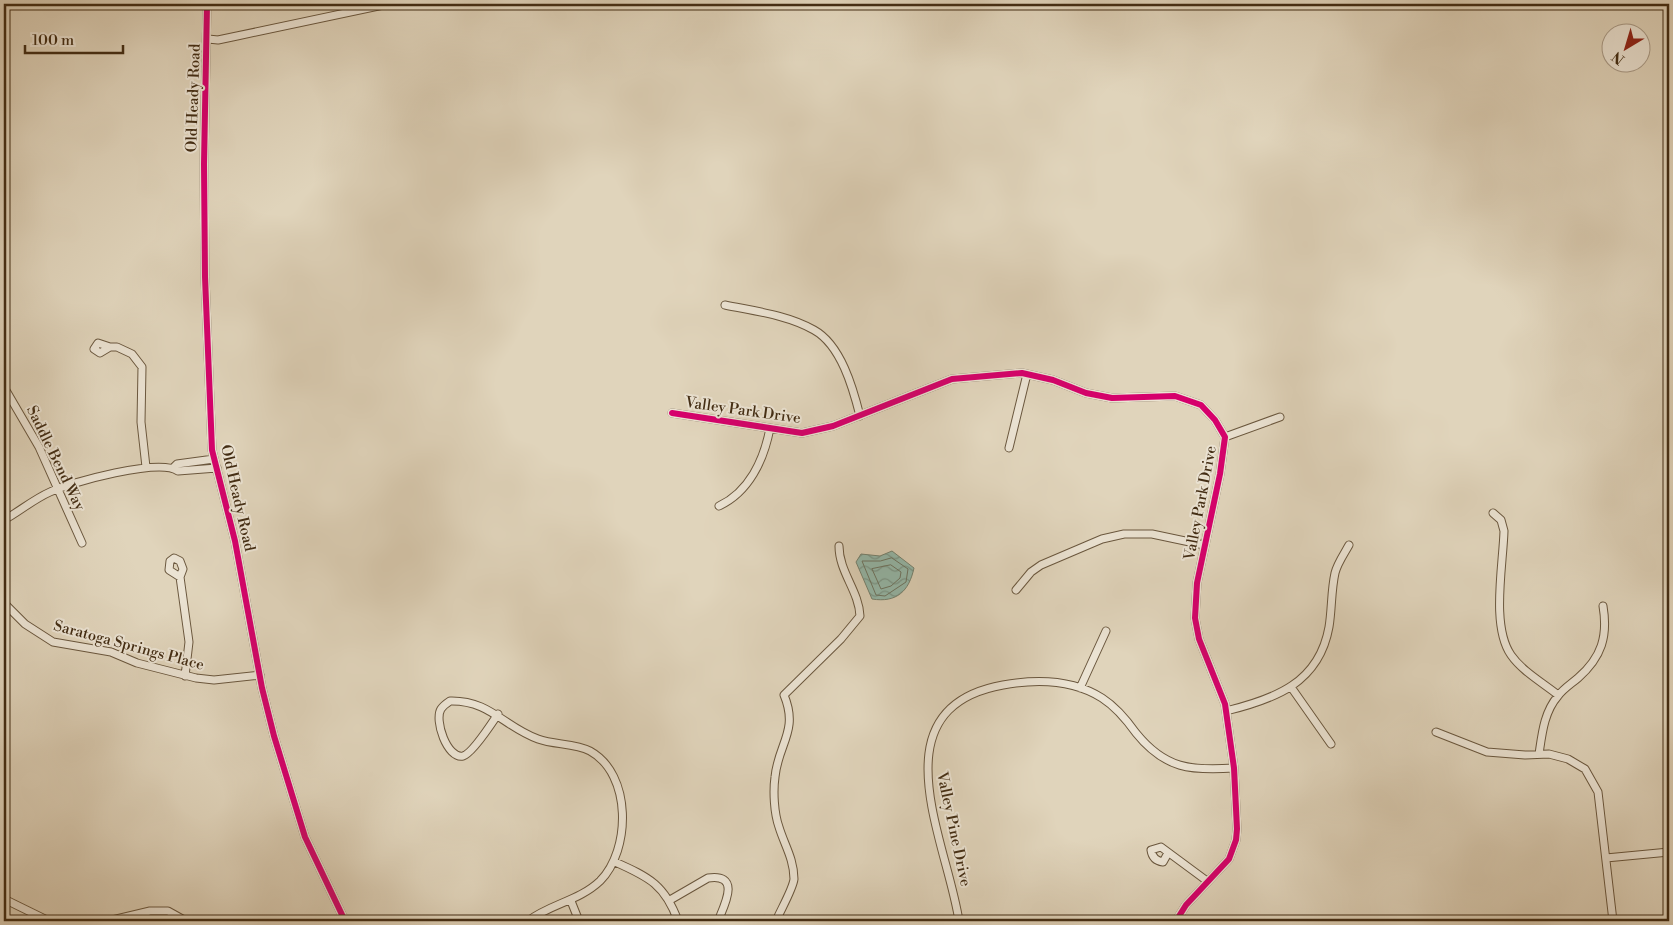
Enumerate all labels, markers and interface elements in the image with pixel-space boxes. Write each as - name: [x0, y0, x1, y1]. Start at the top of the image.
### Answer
- scale bar: [25, 22, 122, 54]
- north arrow: [1600, 22, 1650, 72]
- text: 100 m: [32, 31, 74, 50]
- street label: Old Heady Road: [182, 43, 205, 153]
- text: N: [1609, 47, 1629, 68]
- street label: Valley Park Drive: [683, 393, 802, 428]
- street label: Saddle Bend Way: [22, 403, 89, 514]
- street label: Old Heady Road: [216, 443, 259, 554]
- street label: Valley Park Drive: [1180, 444, 1221, 563]
- street label: Saratoga Springs Place: [52, 616, 206, 675]
- street label: Valley Pine Drive: [932, 769, 975, 888]

